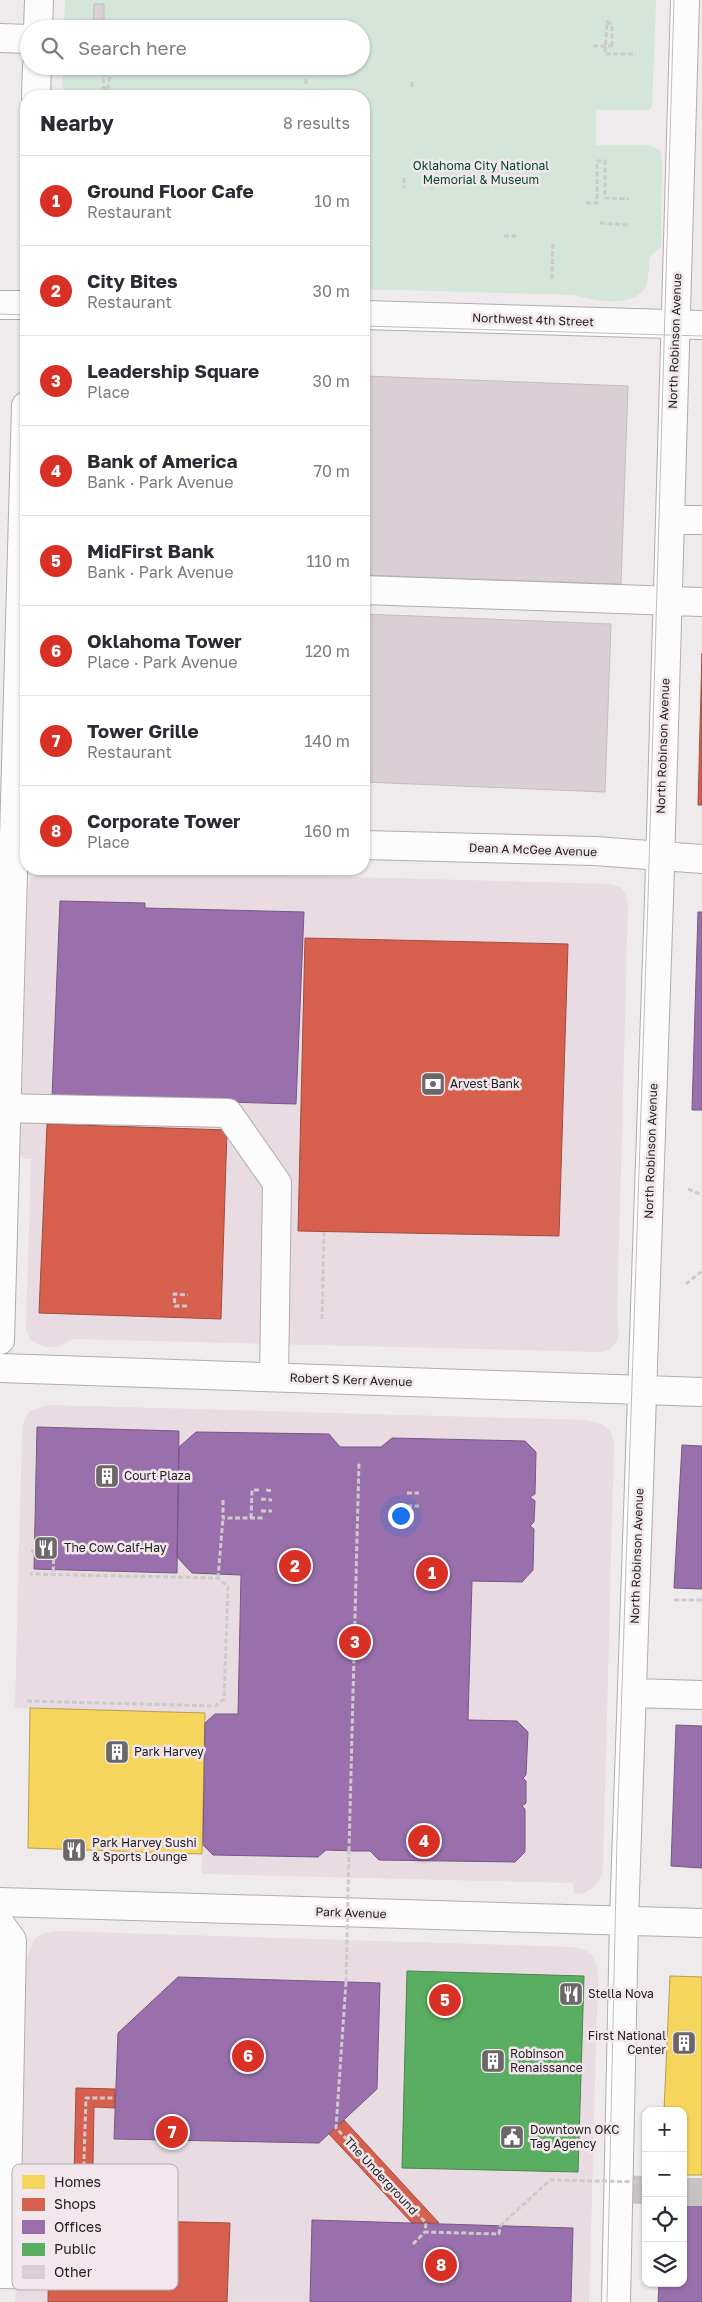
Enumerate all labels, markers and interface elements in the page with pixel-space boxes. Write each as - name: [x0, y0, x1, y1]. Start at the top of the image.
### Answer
- search box: [20, 20, 370, 75]
- icon: search: [38, 34, 66, 62]
- text: Search here: [78, 36, 187, 59]
- text: Nearby: [40, 110, 114, 136]
- text: 8 results: [283, 113, 350, 133]
- park label: Oklahoma City National Memorial & Museum: [413, 158, 549, 187]
- text: Ground Floor Cafe: [87, 179, 254, 202]
- text: 1: [52, 191, 60, 211]
- text: 10 m: [314, 191, 350, 211]
- text: Restaurant: [87, 202, 172, 222]
- text: City Bites: [87, 269, 178, 292]
- street label: North Robinson Avenue: [665, 273, 684, 409]
- text: 2: [51, 281, 61, 301]
- text: 30 m: [313, 281, 350, 301]
- text: Restaurant: [87, 292, 172, 312]
- street label: Northwest 4th Street: [472, 310, 594, 329]
- text: Leadership Square: [87, 359, 259, 382]
- text: 3: [51, 371, 61, 391]
- text: 30 m: [313, 371, 350, 391]
- text: Place: [87, 382, 130, 402]
- text: Bank of America: [87, 449, 238, 472]
- text: 4: [51, 461, 61, 481]
- text: 70 m: [313, 461, 350, 481]
- text: Bank · Park Avenue: [87, 472, 234, 492]
- text: MidFirst Bank: [87, 539, 215, 562]
- text: 5: [51, 551, 61, 571]
- text: 110 m: [306, 551, 350, 571]
- text: Bank · Park Avenue: [87, 562, 234, 582]
- text: Oklahoma Tower: [87, 629, 242, 652]
- text: 6: [51, 641, 61, 661]
- text: 120 m: [305, 641, 350, 661]
- text: Place · Park Avenue: [87, 652, 238, 672]
- street label: North Robinson Avenue: [653, 678, 672, 814]
- text: Tower Grille: [87, 719, 199, 742]
- text: 7: [52, 731, 60, 751]
- text: 140 m: [304, 731, 350, 751]
- text: Restaurant: [87, 742, 172, 762]
- text: Corporate Tower: [87, 809, 241, 832]
- text: 8: [51, 821, 61, 841]
- text: 160 m: [304, 821, 350, 841]
- text: Place: [87, 832, 130, 852]
- street label: Dean A McGee Avenue: [469, 840, 597, 859]
- bank icon: Arvest Bank: [420, 1071, 446, 1097]
- place label: Arvest Bank: [450, 1076, 520, 1091]
- street label: North Robinson Avenue: [641, 1083, 660, 1219]
- street label: Robert S Kerr Avenue: [289, 1370, 413, 1389]
- building icon: Court Plaza: [94, 1463, 120, 1489]
- place label: Court Plaza: [124, 1468, 191, 1483]
- street label: North Robinson Avenue: [627, 1488, 646, 1624]
- your location: [388, 1503, 414, 1529]
- restaurant icon: The Cow Calf-Hay: [33, 1535, 59, 1561]
- place label: The Cow Calf-Hay: [64, 1540, 167, 1555]
- pin: 2: [279, 1547, 311, 1585]
- pin: 1: [416, 1554, 448, 1592]
- pin: 3: [339, 1623, 371, 1661]
- building icon: Park Harvey: [104, 1739, 130, 1765]
- place label: Park Harvey: [134, 1744, 204, 1759]
- pin: 4: [408, 1822, 440, 1860]
- place label: Park Harvey Sushi & Sports Lounge: [92, 1835, 197, 1864]
- restaurant icon: Park Harvey Sushi & Sports Lounge: [61, 1837, 87, 1863]
- street label: Park Avenue: [315, 1904, 387, 1921]
- pin: 5: [429, 1981, 461, 2019]
- restaurant icon: Stella Nova: [558, 1981, 584, 2007]
- place label: Stella Nova: [588, 1986, 654, 2001]
- place label: First National Center: [588, 2028, 666, 2057]
- building icon: First National Center: [671, 2030, 697, 2056]
- pin: 6: [232, 2037, 264, 2075]
- place label: Robinson Renaissance: [510, 2046, 583, 2075]
- building icon: Robinson Renaissance: [480, 2048, 506, 2074]
- map controls: [642, 2107, 687, 2287]
- button: +: [642, 2107, 687, 2152]
- pin: 7: [156, 2113, 188, 2151]
- place label: Downtown OKC Tag Agency: [530, 2122, 620, 2151]
- public building icon: Downtown OKC Tag Agency: [499, 2124, 525, 2150]
- street label: The Underground: [341, 2134, 421, 2218]
- button: −: [642, 2152, 687, 2197]
- legend: [12, 2164, 178, 2290]
- text: Homes: [54, 2173, 101, 2190]
- text: Shops: [54, 2195, 96, 2212]
- button: locate: [642, 2197, 687, 2242]
- text: Offices: [54, 2218, 102, 2235]
- text: Public: [54, 2240, 96, 2257]
- button: layers: [642, 2242, 687, 2287]
- pin: 8: [425, 2246, 457, 2284]
- text: Other: [54, 2263, 93, 2280]

